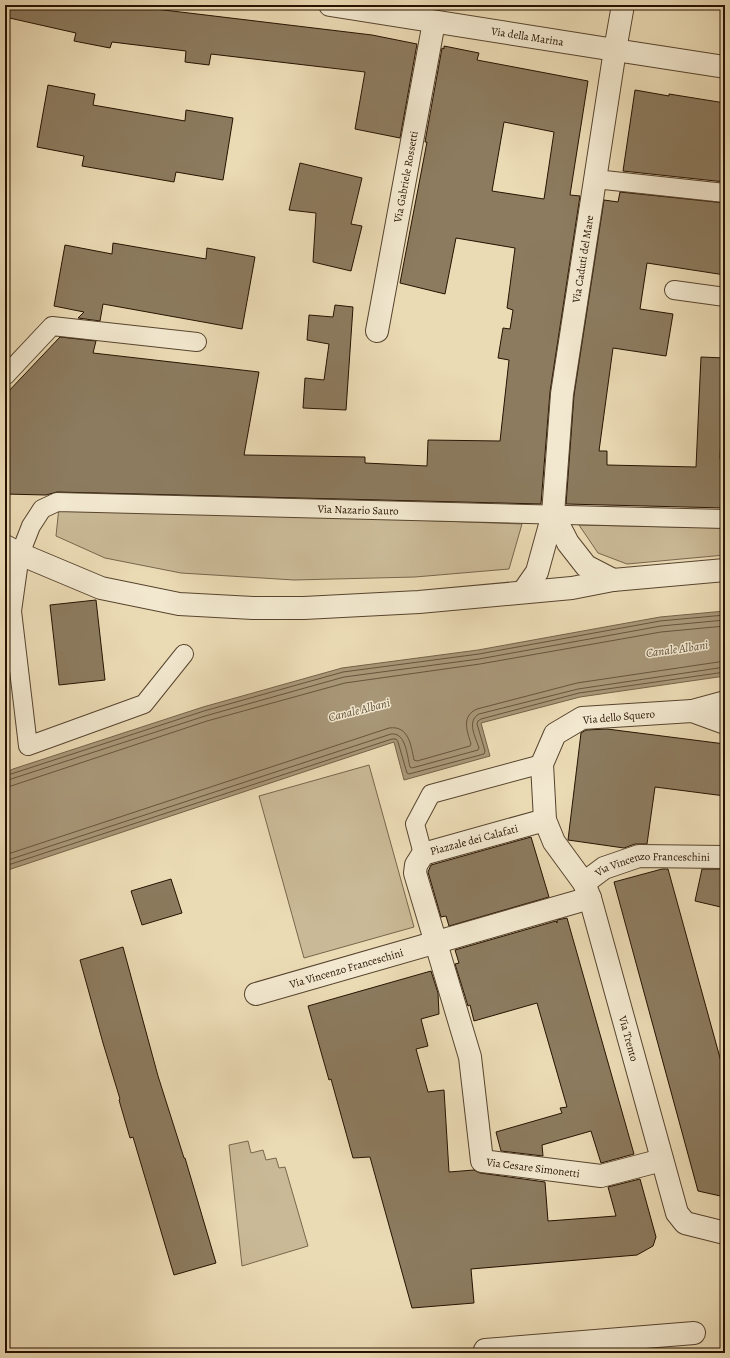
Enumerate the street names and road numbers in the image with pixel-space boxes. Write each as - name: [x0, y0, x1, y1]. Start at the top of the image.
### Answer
- street label: Via della Marina: [489, 23, 566, 49]
- street label: Via Gabriele Rossetti: [390, 130, 421, 225]
- street label: Via Caduti del Mare: [569, 214, 597, 305]
- street label: Via Nazario Sauro: [316, 501, 399, 518]
- street label: Via dello Squero: [581, 706, 656, 728]
- street label: Piazzale dei Calafati: [428, 821, 520, 859]
- street label: Via Vincenzo Franceschini: [591, 849, 710, 881]
- street label: Via Vincenzo Franceschini: [287, 945, 405, 992]
- street label: Via Trento: [615, 1013, 642, 1063]
- street label: Via Cesare Simonetti: [485, 1154, 581, 1181]

